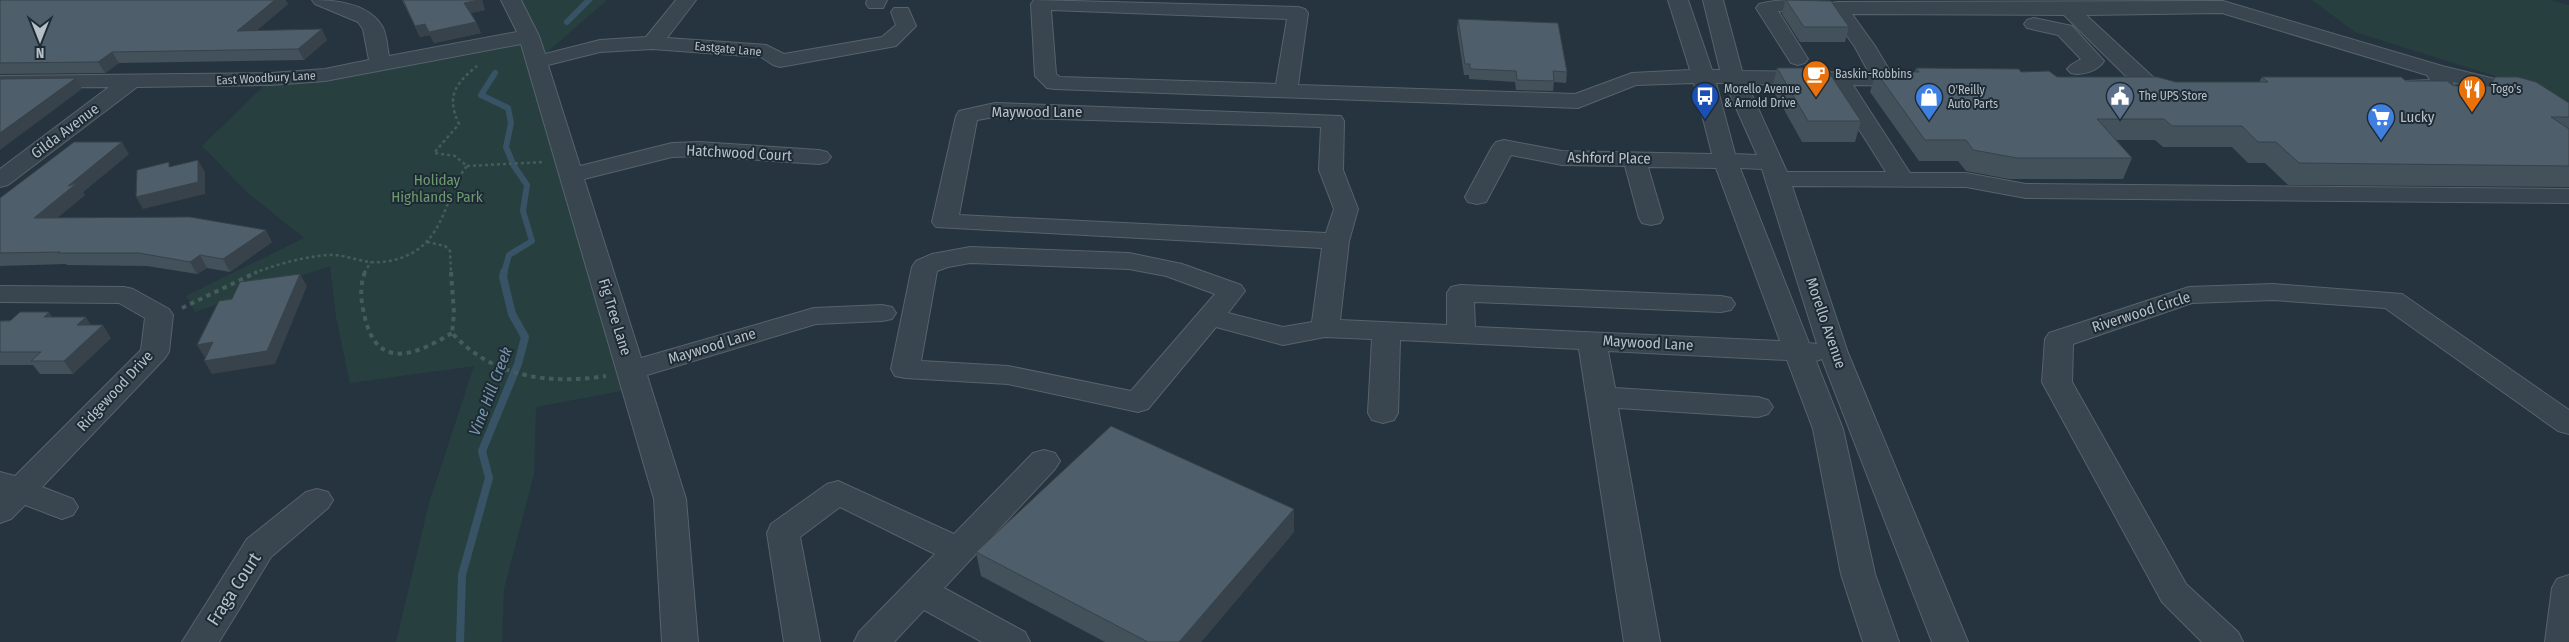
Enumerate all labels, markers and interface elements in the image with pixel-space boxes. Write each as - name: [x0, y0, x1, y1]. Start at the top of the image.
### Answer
- north arrow: [15, 15, 65, 65]
- street label: Eastgate Lane: [694, 39, 762, 59]
- text: N: [36, 44, 44, 61]
- cafe icon: Baskin-Robbins: [1801, 59, 1831, 98]
- place label: Baskin-Robbins: [1835, 67, 1912, 81]
- street label: East Woodbury Lane: [216, 68, 316, 88]
- restaurant icon: Togo's: [2457, 74, 2487, 113]
- bus stop icon: Morello Avenue & Arnold Drive: [1690, 81, 1720, 120]
- public building icon: The UPS Store: [2105, 81, 2135, 120]
- place label: Morello Avenue & Arnold Drive: [1724, 82, 1800, 110]
- shop icon: O'Reilly Auto Parts: [1914, 82, 1944, 121]
- place label: Togo's: [2491, 82, 2521, 96]
- place label: O'Reilly Auto Parts: [1948, 83, 1998, 111]
- place label: The UPS Store: [2139, 89, 2207, 103]
- street label: Gilda Avenue: [28, 100, 102, 162]
- supermarket icon: Lucky: [2366, 102, 2396, 141]
- street label: Maywood Lane: [992, 103, 1082, 121]
- place label: Lucky: [2400, 108, 2435, 126]
- street label: Hatchwood Court: [686, 141, 792, 165]
- street label: Ashford Place: [1567, 148, 1651, 168]
- park label: Holiday Highlands Park: [391, 171, 483, 206]
- street label: Morello Avenue: [1802, 275, 1850, 371]
- street label: Fig Tree Lane: [595, 276, 635, 358]
- street label: Riverwood Circle: [2090, 288, 2192, 336]
- street label: Maywood Lane: [666, 324, 758, 368]
- street label: Maywood Lane: [1602, 332, 1694, 354]
- water label: Vine Hill Creek: [465, 344, 516, 438]
- street label: Ridgewood Drive: [73, 347, 157, 435]
- street label: Fraga Court: [202, 548, 266, 630]

